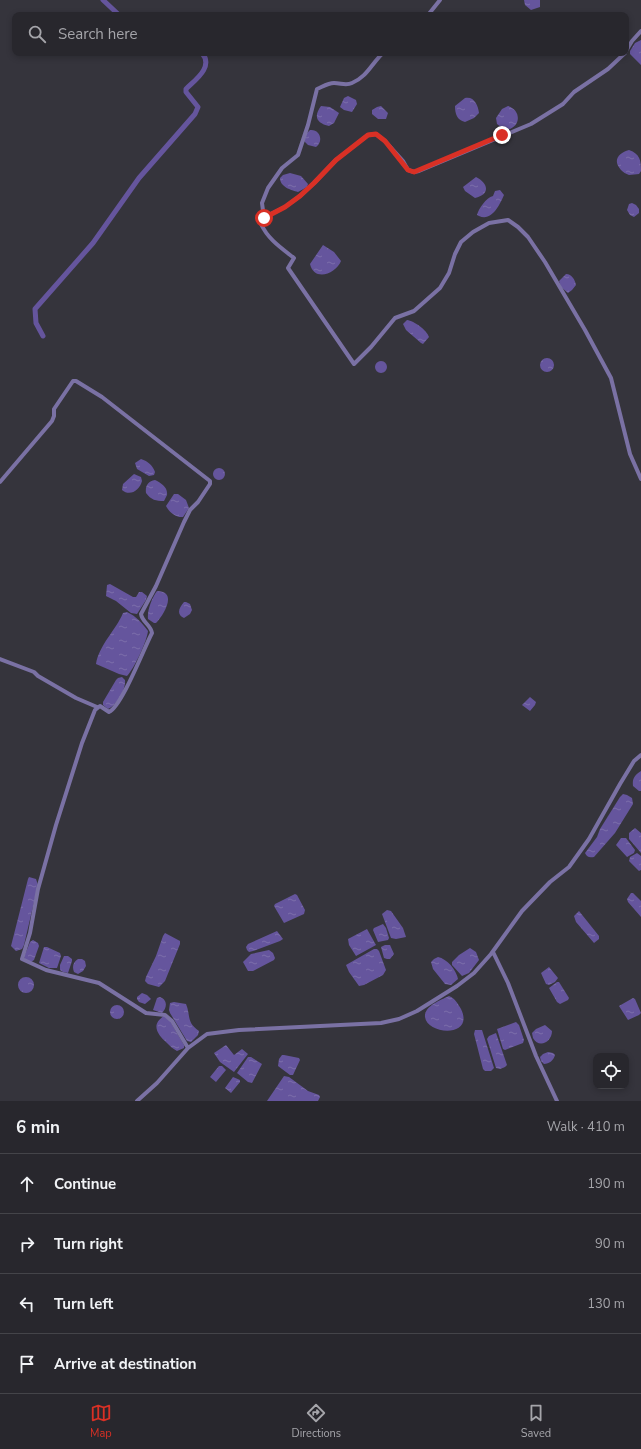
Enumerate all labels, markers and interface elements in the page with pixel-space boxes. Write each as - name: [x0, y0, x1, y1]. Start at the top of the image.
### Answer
- search box: [12, 12, 629, 56]
- icon: search: [26, 23, 48, 45]
- text: Search here: [58, 24, 138, 44]
- route end: [493, 126, 511, 144]
- route start: [255, 209, 273, 227]
- map controls: [593, 1053, 629, 1089]
- button: locate: [593, 1053, 629, 1089]
- text: 6 min: [16, 1116, 60, 1139]
- text: Walk · 410 m: [547, 1118, 625, 1136]
- icon: ahead: [16, 1173, 38, 1195]
- text: Continue: [54, 1174, 116, 1194]
- text: 190 m: [587, 1175, 625, 1193]
- icon: right: [16, 1233, 38, 1255]
- text: Turn right: [54, 1234, 123, 1254]
- text: 90 m: [595, 1235, 625, 1253]
- icon: left: [16, 1293, 38, 1315]
- text: Turn left: [54, 1294, 113, 1314]
- text: 130 m: [587, 1295, 625, 1313]
- icon: arrive: [16, 1353, 38, 1375]
- text: Arrive at destination: [54, 1354, 197, 1374]
- tab: Map: [90, 1402, 112, 1441]
- tab: Directions: [292, 1402, 341, 1441]
- tab: Saved: [521, 1402, 551, 1441]

